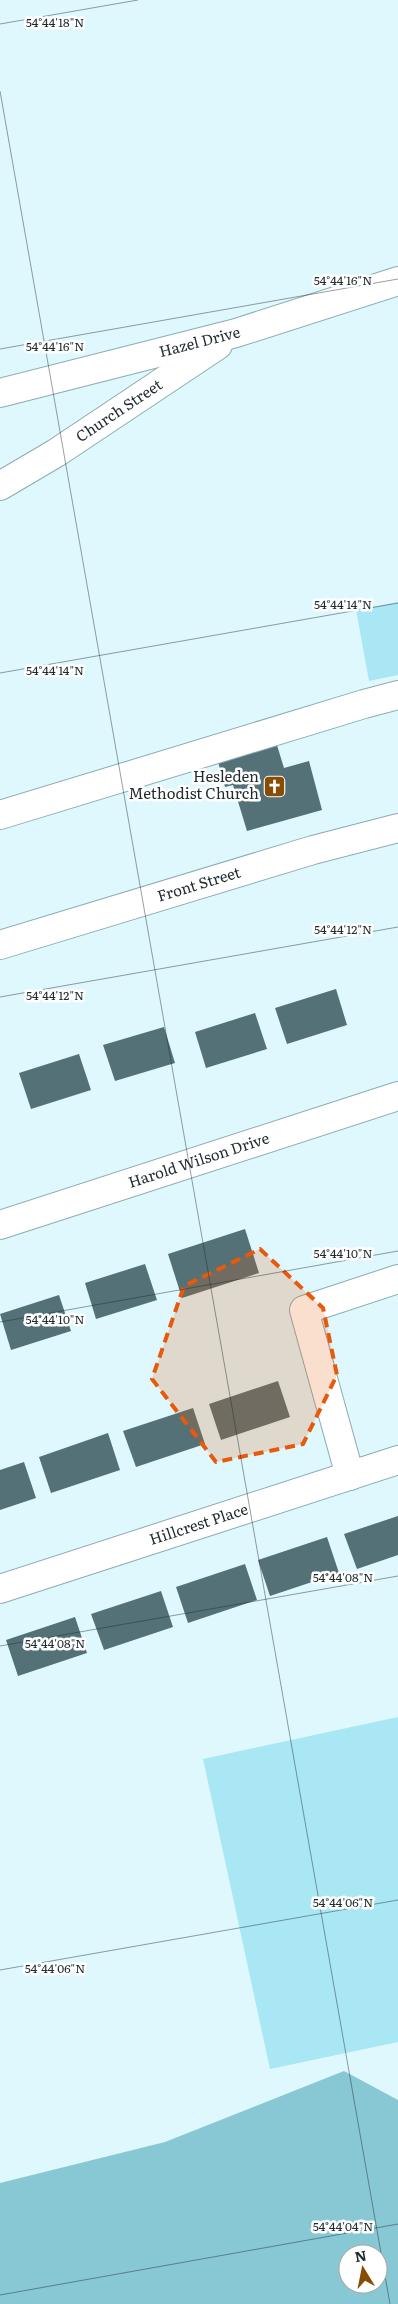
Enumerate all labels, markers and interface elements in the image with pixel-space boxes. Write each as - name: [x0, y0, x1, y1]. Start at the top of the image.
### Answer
- text: 54°44'18"N: [26, 13, 84, 31]
- text: 54°44'16"N: [314, 271, 372, 289]
- street label: Hazel Drive: [156, 319, 243, 362]
- text: 54°44'16"N: [26, 337, 84, 355]
- street label: Church Street: [71, 372, 166, 447]
- text: 54°44'14"N: [314, 595, 372, 613]
- text: 54°44'14"N: [26, 661, 84, 679]
- place label: Hesleden Methodist Church: [128, 764, 259, 804]
- church icon: Hesleden Methodist Church: [263, 774, 287, 798]
- street label: Front Street: [154, 860, 243, 907]
- text: 54°44'12"N: [314, 920, 372, 938]
- text: 54°44'12"N: [26, 986, 84, 1004]
- street label: Harold Wilson Drive: [125, 1125, 272, 1193]
- text: 54°44'10"N: [314, 1244, 372, 1262]
- text: 54°44'10"N: [26, 1310, 84, 1328]
- street label: Hillcrest Place: [146, 1496, 251, 1550]
- text: 54°44'08"N: [313, 1568, 373, 1586]
- text: 54°44'08"N: [25, 1634, 85, 1652]
- text: 54°44'06"N: [313, 1893, 373, 1911]
- text: 54°44'06"N: [25, 1959, 85, 1977]
- text: 54°44'04"N: [313, 2217, 373, 2235]
- north arrow: [338, 2244, 388, 2294]
- text: N: [353, 2244, 368, 2266]

